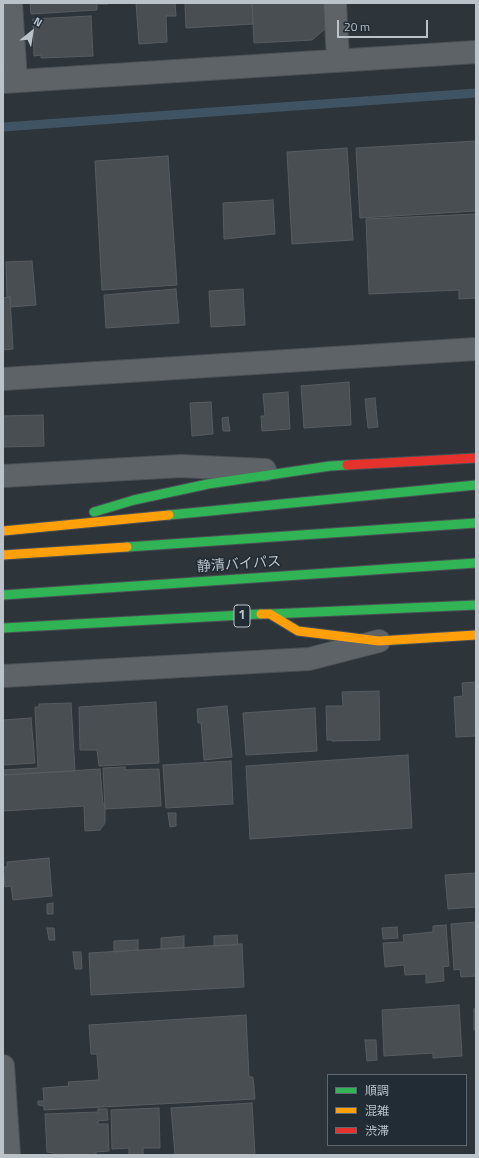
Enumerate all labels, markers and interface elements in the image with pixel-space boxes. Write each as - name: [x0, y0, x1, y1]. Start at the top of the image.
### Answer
- north arrow: [12, 12, 52, 52]
- scale bar: [339, 12, 430, 38]
- text: N: [31, 13, 45, 30]
- text: 20 m: [344, 17, 370, 36]
- street label: 静清バイパス: [197, 554, 281, 576]
- road number: 1: [234, 605, 250, 627]
- legend: [327, 1074, 467, 1146]
- text: 順調: [365, 1081, 389, 1100]
- text: 混雑: [365, 1101, 389, 1120]
- text: 渋滞: [365, 1121, 389, 1140]

